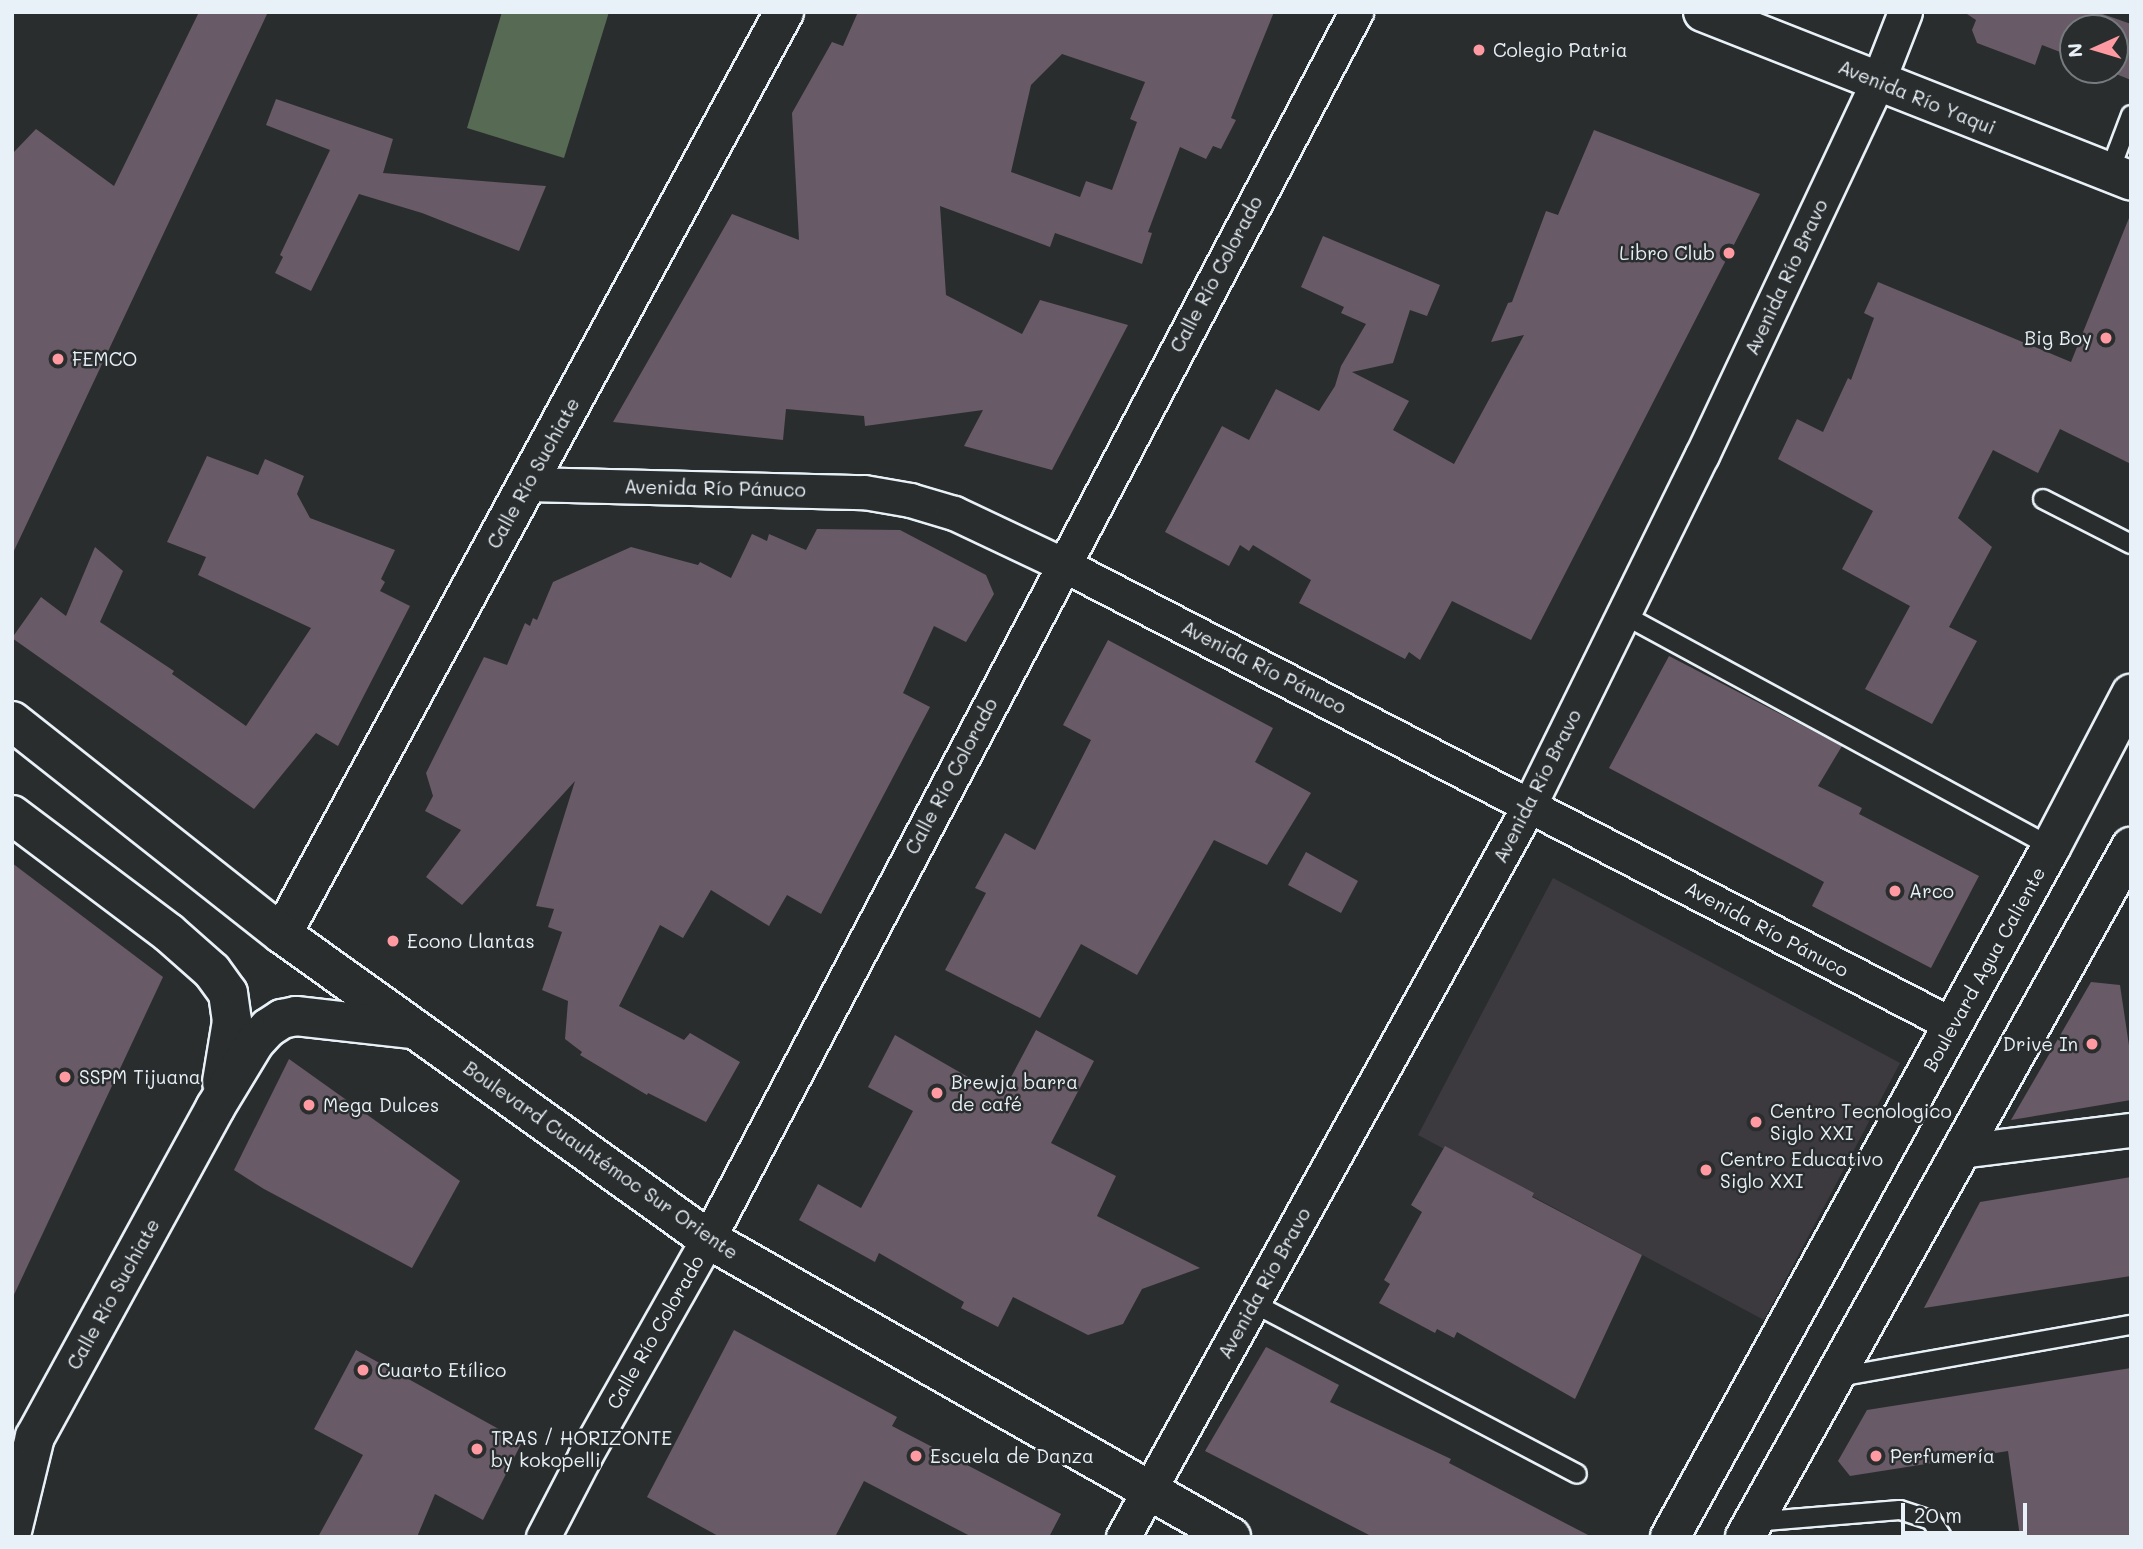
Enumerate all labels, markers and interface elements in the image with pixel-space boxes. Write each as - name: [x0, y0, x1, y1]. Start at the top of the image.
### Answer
- north arrow: [2059, 14, 2129, 84]
- place label: Colegio Patria: [1493, 39, 1628, 61]
- marker: Colegio Patria: [1471, 42, 1487, 58]
- text: N: [2062, 42, 2088, 58]
- street label: Avenida Río Yaqui: [1835, 55, 1999, 139]
- street label: Calle Río Colorado: [1165, 192, 1267, 356]
- street label: Avenida Río Bravo: [1740, 195, 1832, 359]
- place label: Libro Club: [1619, 242, 1715, 264]
- marker: Libro Club: [1721, 245, 1737, 261]
- place label: Big Boy: [2024, 327, 2092, 349]
- marker: Big Boy: [2098, 330, 2114, 346]
- place label: FEMCO: [72, 348, 137, 370]
- marker: FEMCO: [50, 351, 66, 367]
- street label: Calle Río Suchiate: [482, 394, 584, 552]
- street label: Avenida Río Pánuco: [624, 475, 806, 501]
- street label: Avenida Río Pánuco: [1178, 616, 1350, 718]
- street label: Calle Río Colorado: [900, 694, 1002, 858]
- street label: Avenida Río Bravo: [1488, 705, 1586, 867]
- street label: Boulevard Agua Caliente: [1918, 863, 2050, 1075]
- street label: Avenida Río Pánuco: [1681, 876, 1853, 982]
- place label: Arco: [1909, 880, 1954, 902]
- marker: Arco: [1887, 883, 1903, 899]
- place label: Econo Llantas: [407, 930, 535, 952]
- marker: Econo Llantas: [385, 933, 401, 949]
- place label: Drive In: [2003, 1033, 2078, 1055]
- marker: Drive In: [2084, 1036, 2100, 1052]
- street label: Boulevard Cuauhtémoc Sur Oriente: [459, 1056, 743, 1264]
- place label: SSPM Tijuana: [79, 1066, 201, 1088]
- marker: SSPM Tijuana: [57, 1069, 73, 1085]
- place label: Brewja barra de café: [951, 1071, 1078, 1115]
- marker: Brewja barra de café: [929, 1085, 945, 1101]
- place label: Mega Dulces: [323, 1094, 439, 1116]
- marker: Mega Dulces: [301, 1097, 317, 1113]
- place label: Centro Tecnologico Siglo XXI: [1770, 1100, 1952, 1144]
- marker: Centro Tecnologico Siglo XXI: [1748, 1114, 1764, 1130]
- place label: Centro Educativo Siglo XXI: [1720, 1148, 1883, 1192]
- marker: Centro Educativo Siglo XXI: [1698, 1162, 1714, 1178]
- street label: Avenida Río Bravo: [1213, 1203, 1315, 1363]
- street label: Calle Río Suchiate: [62, 1215, 164, 1373]
- street label: Calle Río Colorado: [602, 1251, 708, 1413]
- place label: Cuarto Etílico: [377, 1359, 506, 1381]
- marker: Cuarto Etílico: [355, 1362, 371, 1378]
- place label: TRAS / HORIZONTE by kokopelli: [491, 1427, 672, 1471]
- marker: TRAS / HORIZONTE by kokopelli: [469, 1441, 485, 1457]
- place label: Escuela de Danza: [930, 1445, 1094, 1467]
- place label: Perfumería: [1890, 1445, 1995, 1467]
- marker: Escuela de Danza: [908, 1448, 924, 1464]
- marker: Perfumería: [1868, 1448, 1884, 1464]
- scale bar: [1905, 1490, 2031, 1534]
- text: 20 m: [1914, 1501, 1962, 1528]

